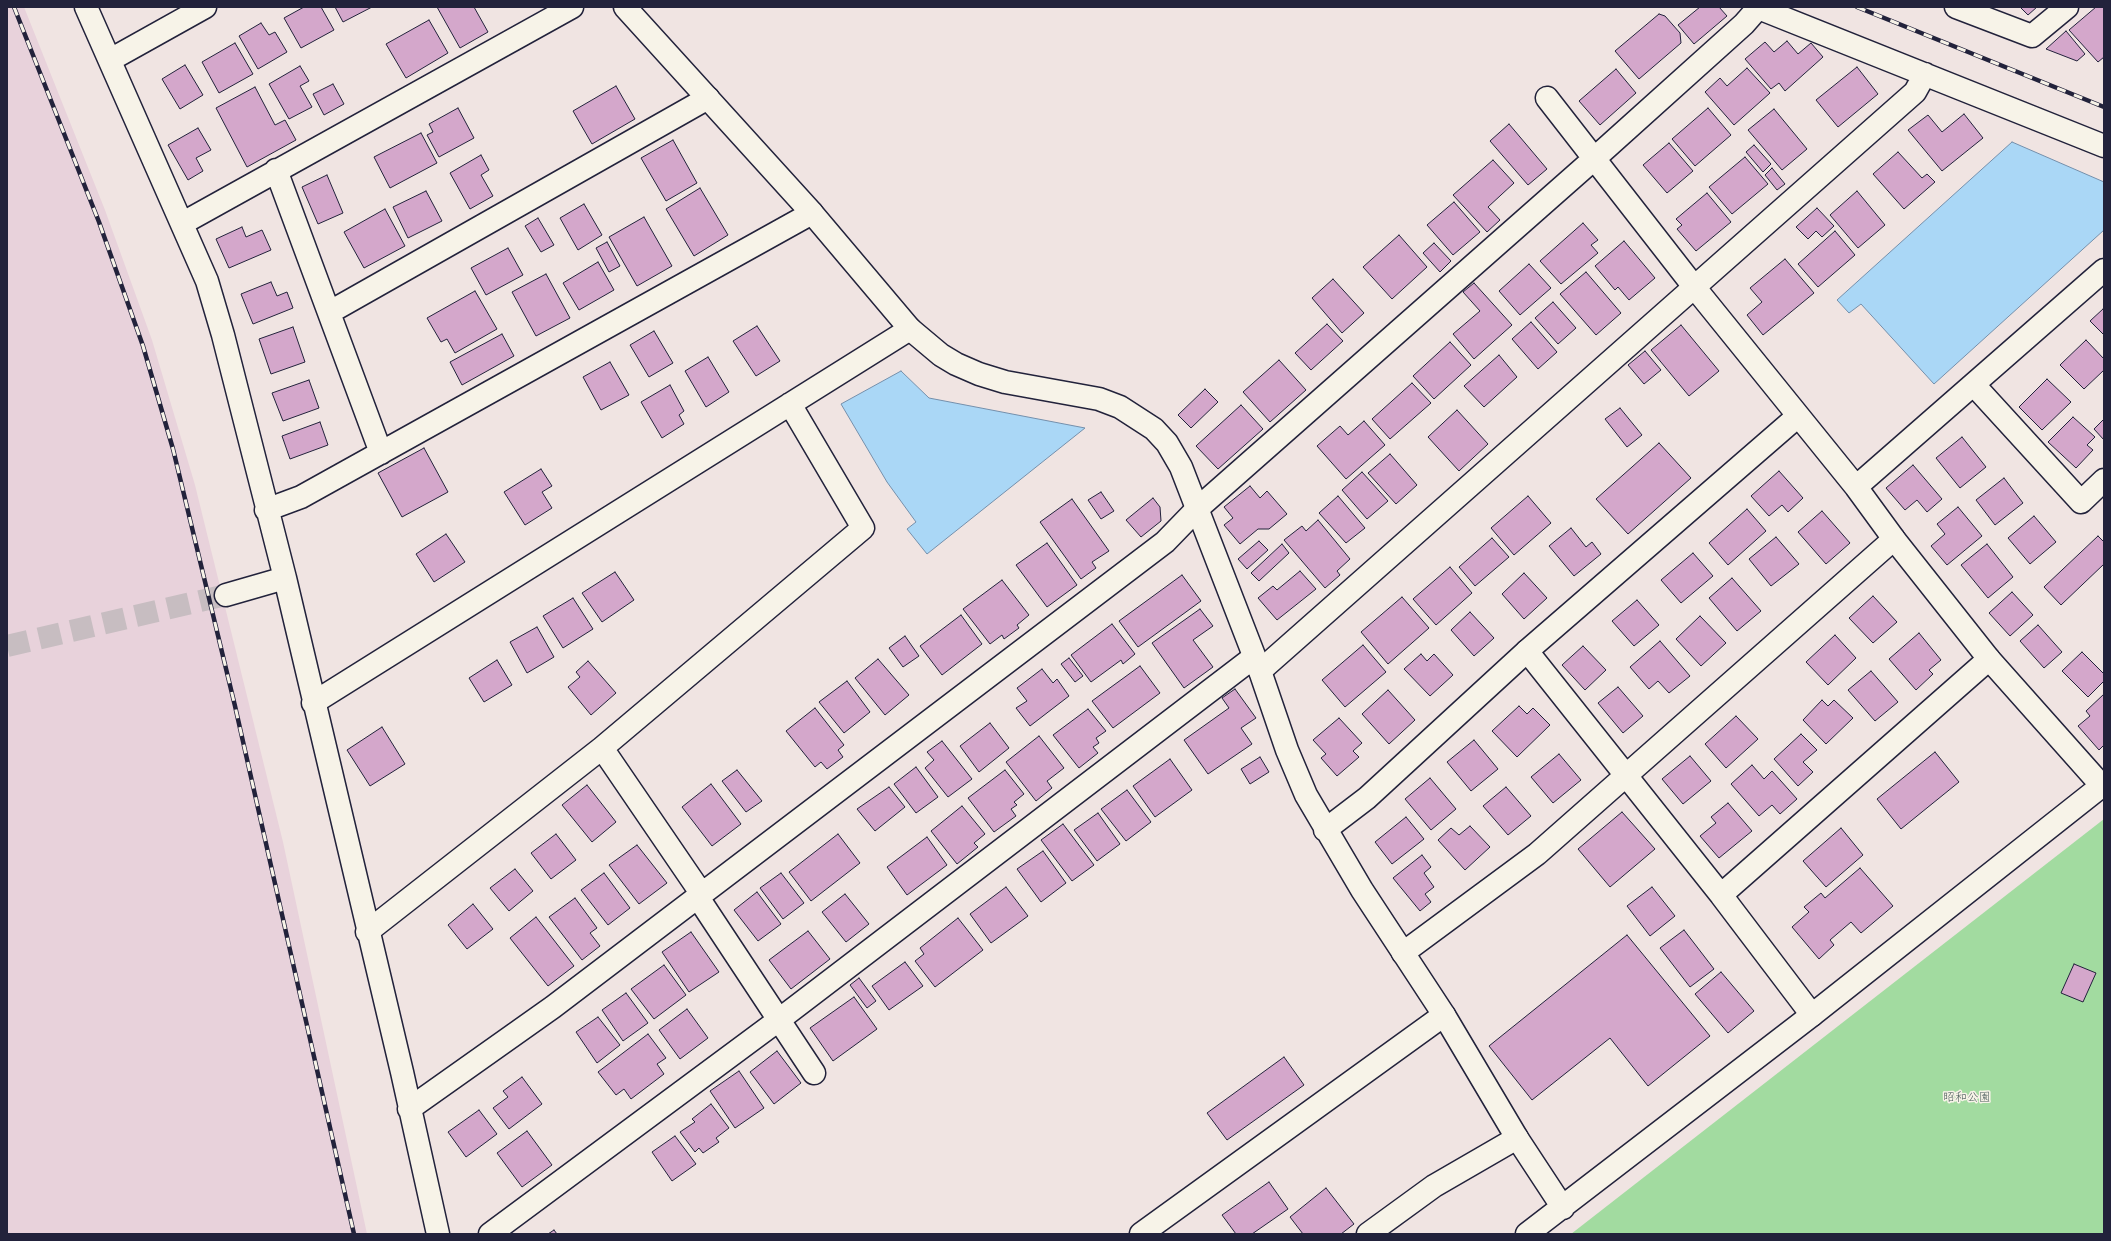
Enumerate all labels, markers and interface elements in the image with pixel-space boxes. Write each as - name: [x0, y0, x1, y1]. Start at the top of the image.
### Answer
- park label: 昭和公園: [1943, 1091, 1991, 1105]

